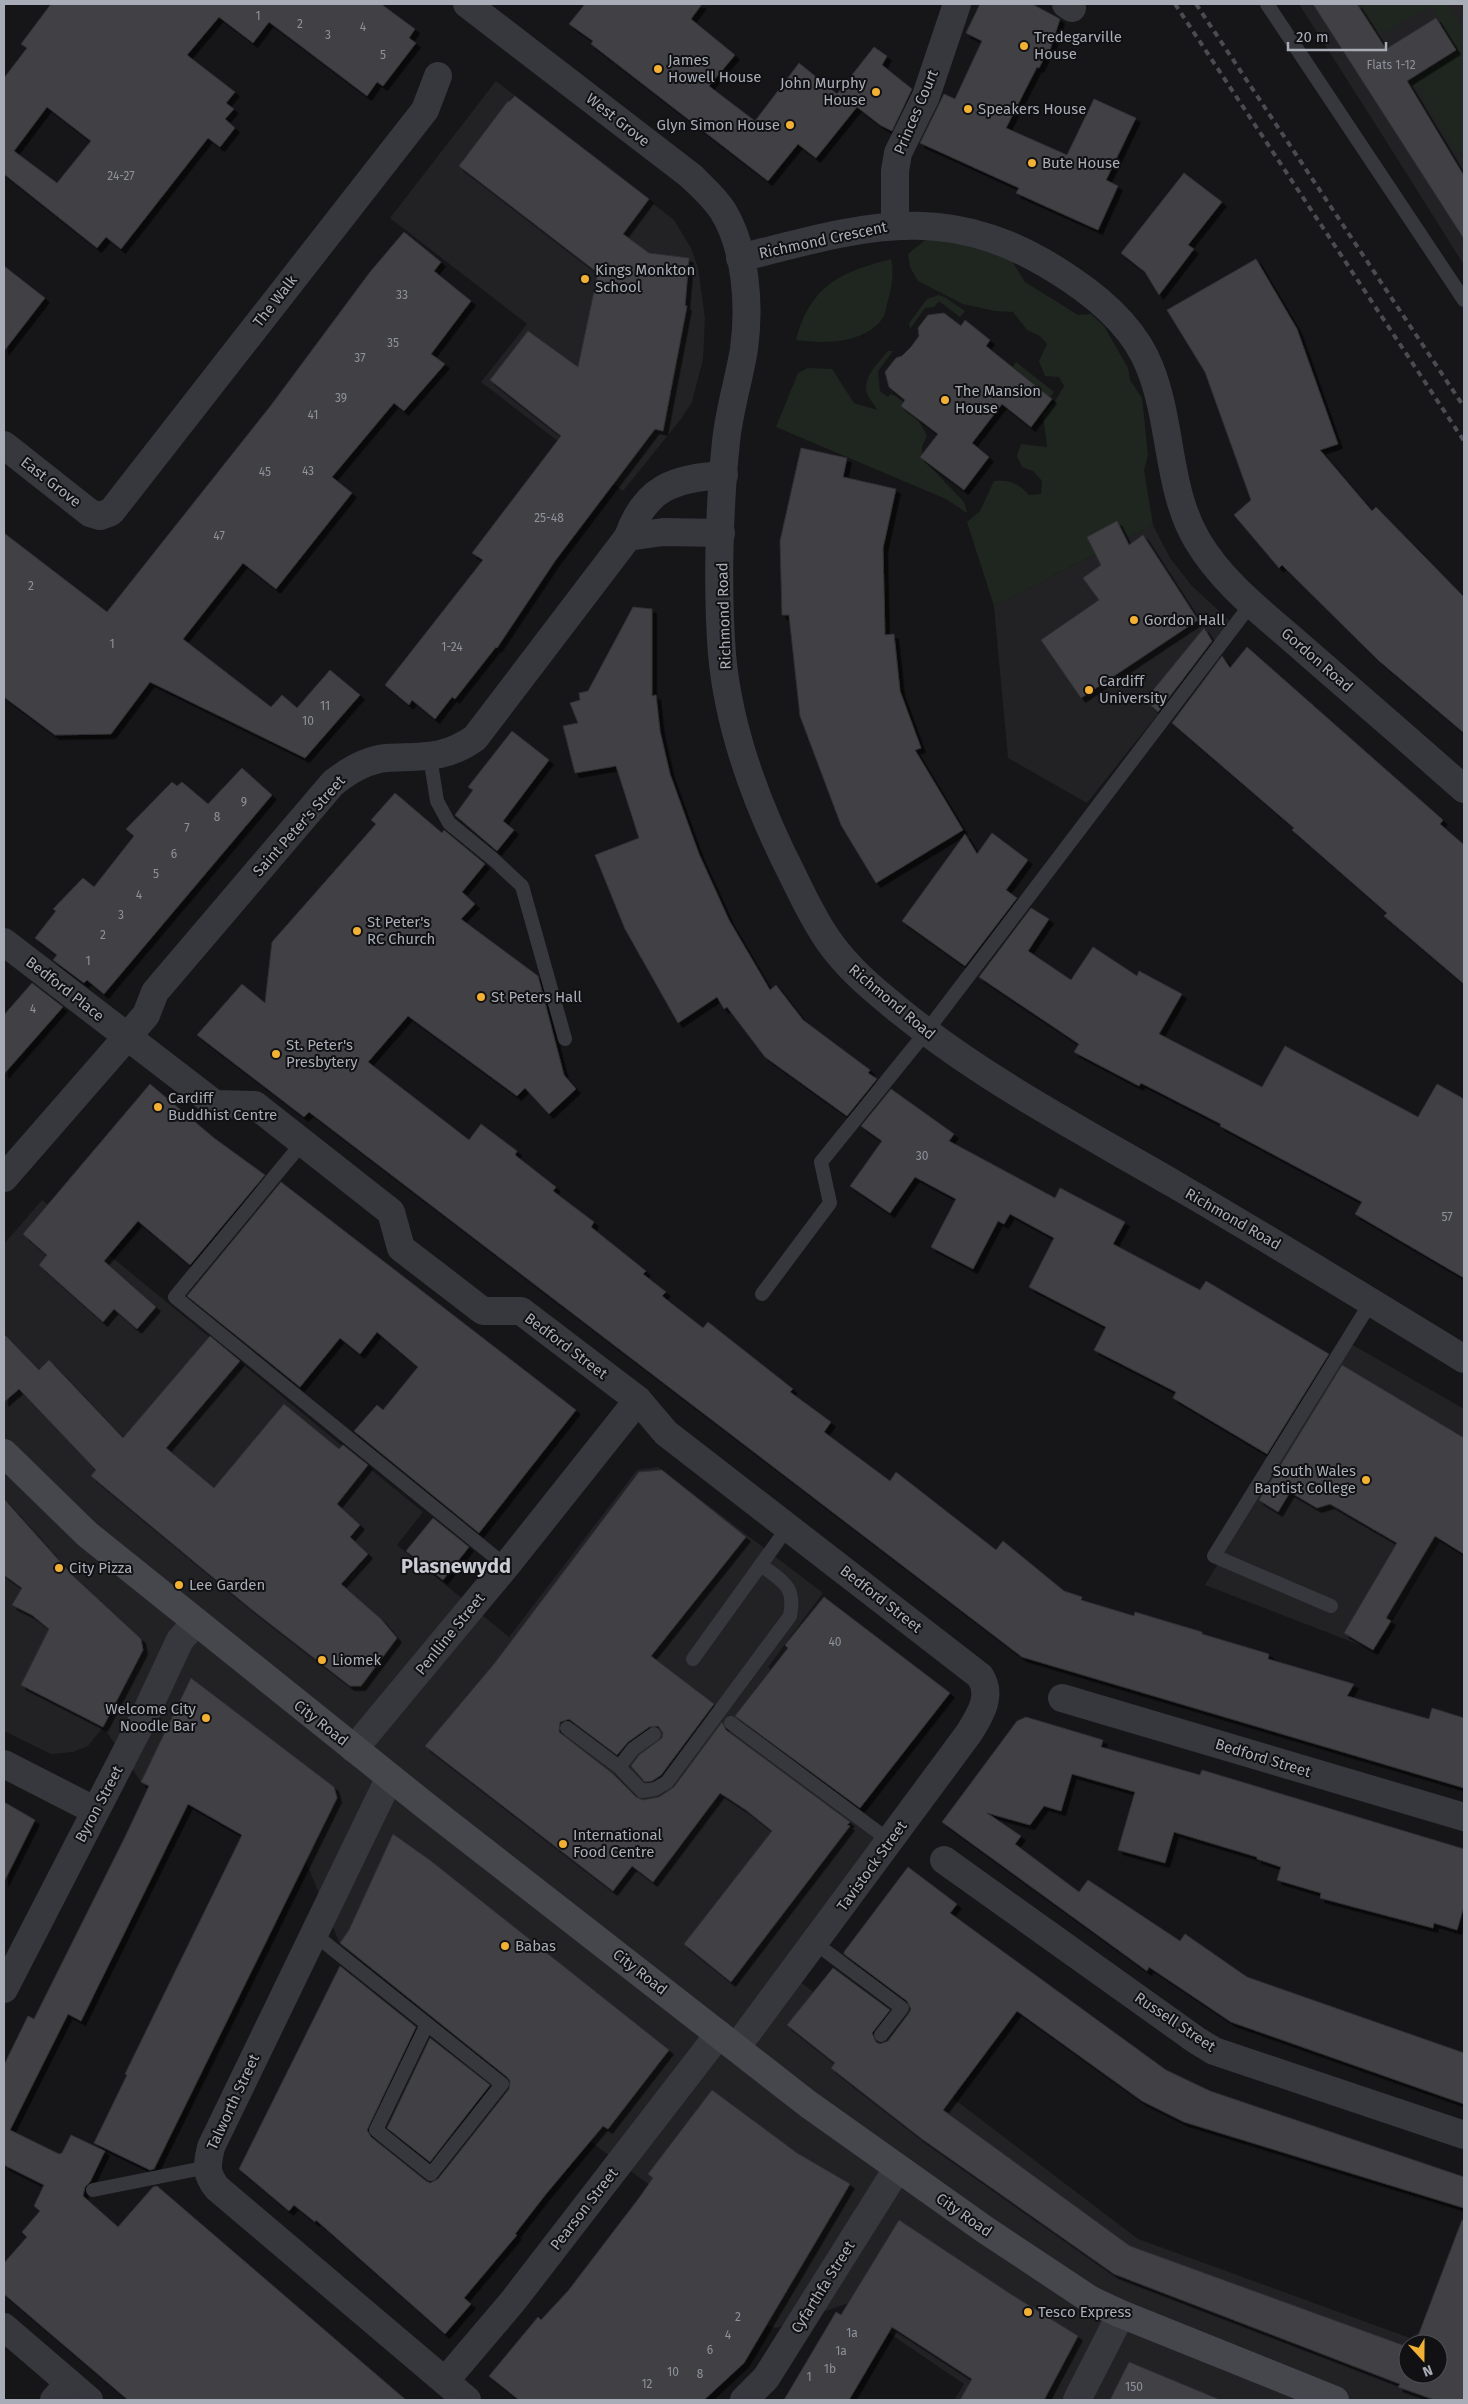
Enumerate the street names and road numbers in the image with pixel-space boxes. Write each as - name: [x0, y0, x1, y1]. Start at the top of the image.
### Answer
- street label: Princes Court: [890, 67, 942, 157]
- street label: West Grove: [583, 90, 653, 150]
- street label: Richmond Crescent: [757, 218, 889, 262]
- street label: The Walk: [249, 271, 301, 330]
- street label: East Grove: [17, 453, 85, 511]
- street label: Richmond Road: [713, 562, 735, 670]
- street label: Gordon Road: [1278, 624, 1356, 696]
- street label: Saint Peter's Street: [249, 772, 349, 880]
- street label: Bedford Place: [22, 953, 108, 1025]
- street label: Richmond Road: [845, 961, 939, 1043]
- street label: Richmond Road: [1182, 1184, 1284, 1254]
- street label: Bedford Street: [521, 1309, 611, 1383]
- street label: Bedford Street: [836, 1561, 926, 1637]
- street label: Penlline Street: [412, 1589, 489, 1678]
- street label: City Road: [290, 1696, 352, 1750]
- street label: Bedford Street: [1213, 1735, 1313, 1781]
- street label: Byron Street: [71, 1762, 127, 1845]
- street label: Tavistock Street: [833, 1817, 911, 1915]
- street label: City Road: [609, 1945, 671, 1999]
- street label: Russell Street: [1131, 1988, 1219, 2056]
- street label: Talworth Street: [203, 2051, 263, 2153]
- street label: Pearson Street: [546, 2164, 622, 2254]
- street label: City Road: [933, 2189, 995, 2241]
- street label: Cyfarthfa Street: [787, 2237, 859, 2336]

